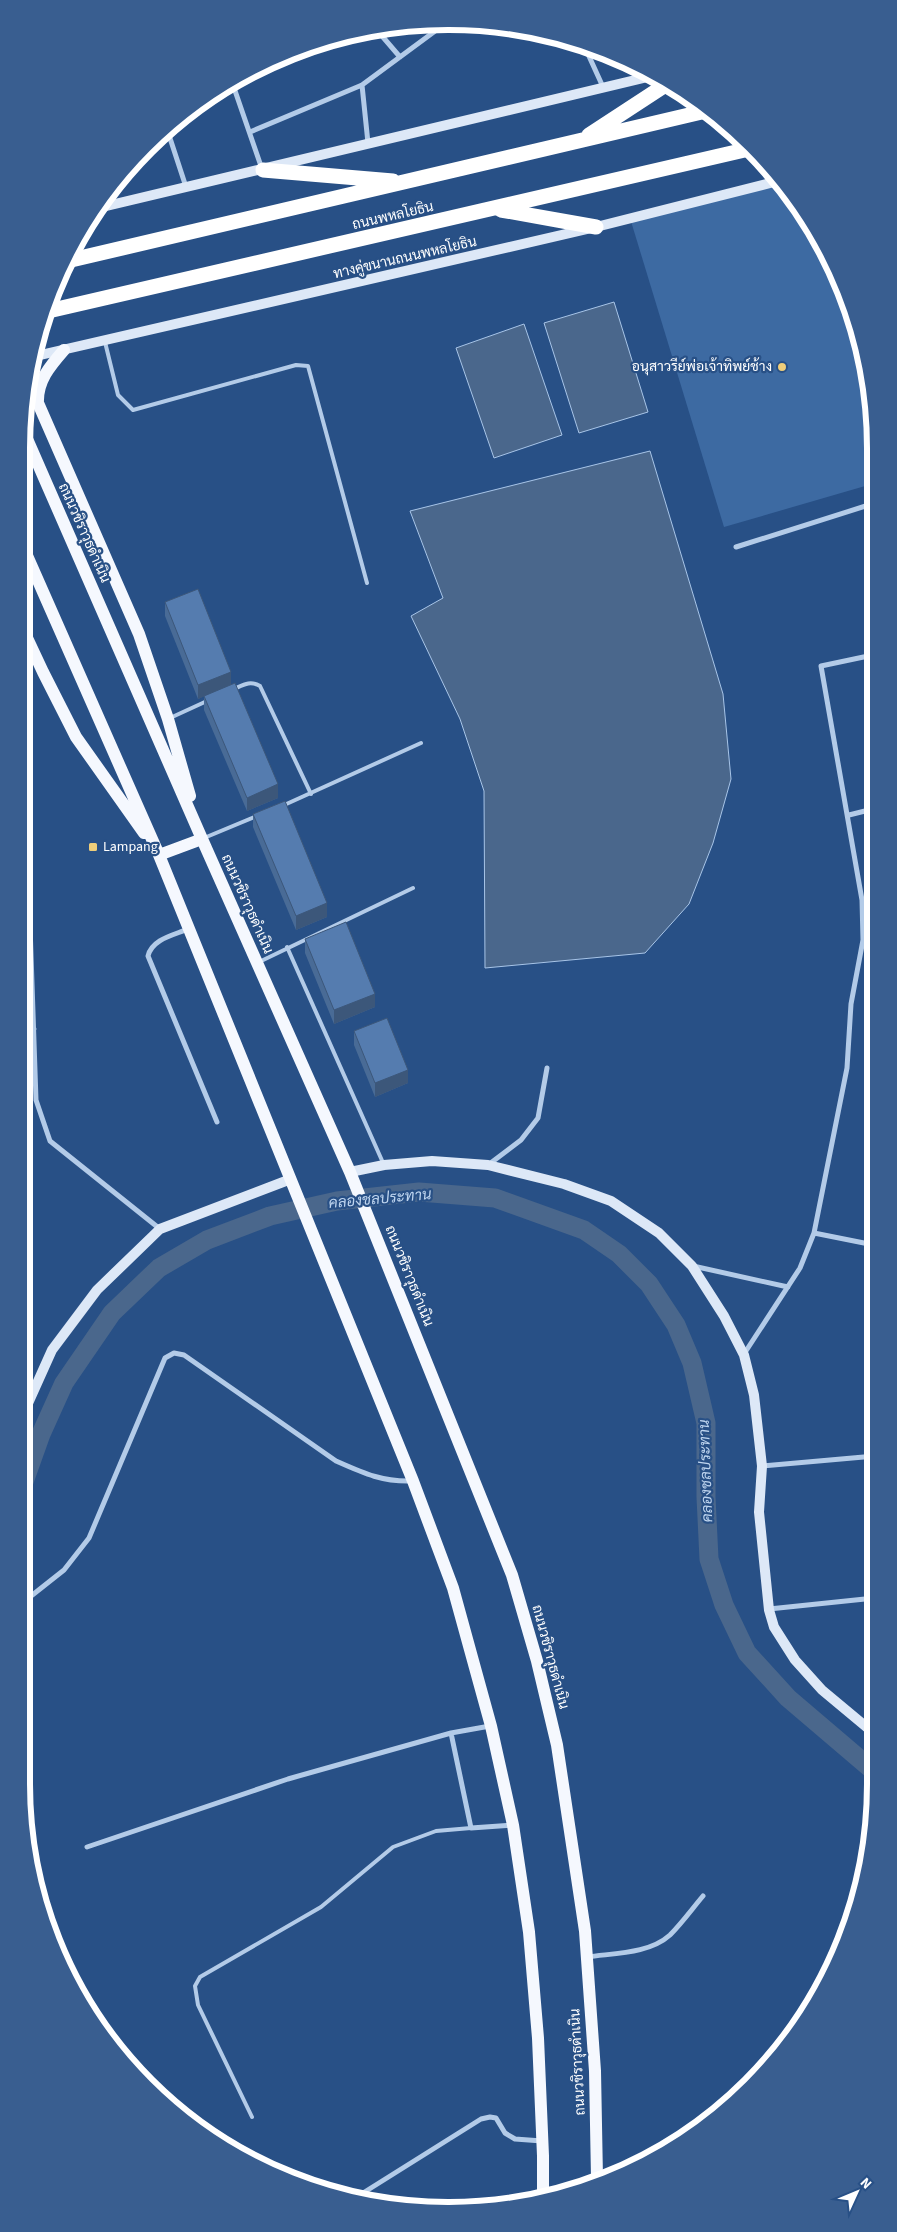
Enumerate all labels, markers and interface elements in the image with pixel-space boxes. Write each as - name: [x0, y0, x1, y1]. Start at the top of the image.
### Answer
- street label: ถนนพหลโยธิน: [350, 197, 436, 235]
- street label: ทางคู่ขนานถนนพหลโยธิน: [331, 232, 479, 284]
- place label: อนุสาวรีย์พ่อเจ้าทิพย์ช้าง: [632, 357, 772, 377]
- marker: อนุสาวรีย์พ่อเจ้าทิพย์ช้าง: [776, 361, 788, 373]
- street label: ถนนวชิราวุธดำเนิน: [53, 480, 115, 586]
- place label: Lampang: [103, 837, 158, 857]
- marker: Lampang: [87, 841, 99, 853]
- street label: ถนนวชิราวุธดำเนิน: [216, 851, 278, 957]
- water label: คลองชลประทาน: [328, 1184, 433, 1214]
- street label: ถนนวชิราวุธดำเนิน: [380, 1223, 438, 1330]
- water label: คลองชลประทาน: [694, 1419, 718, 1523]
- street label: ถนนวชิราวุธดำเนิน: [526, 1603, 574, 1711]
- street label: ถนนวชิราวุธดำเนิน: [565, 2008, 591, 2116]
- north arrow: [832, 2167, 882, 2217]
- text: N: [855, 2173, 876, 2194]

